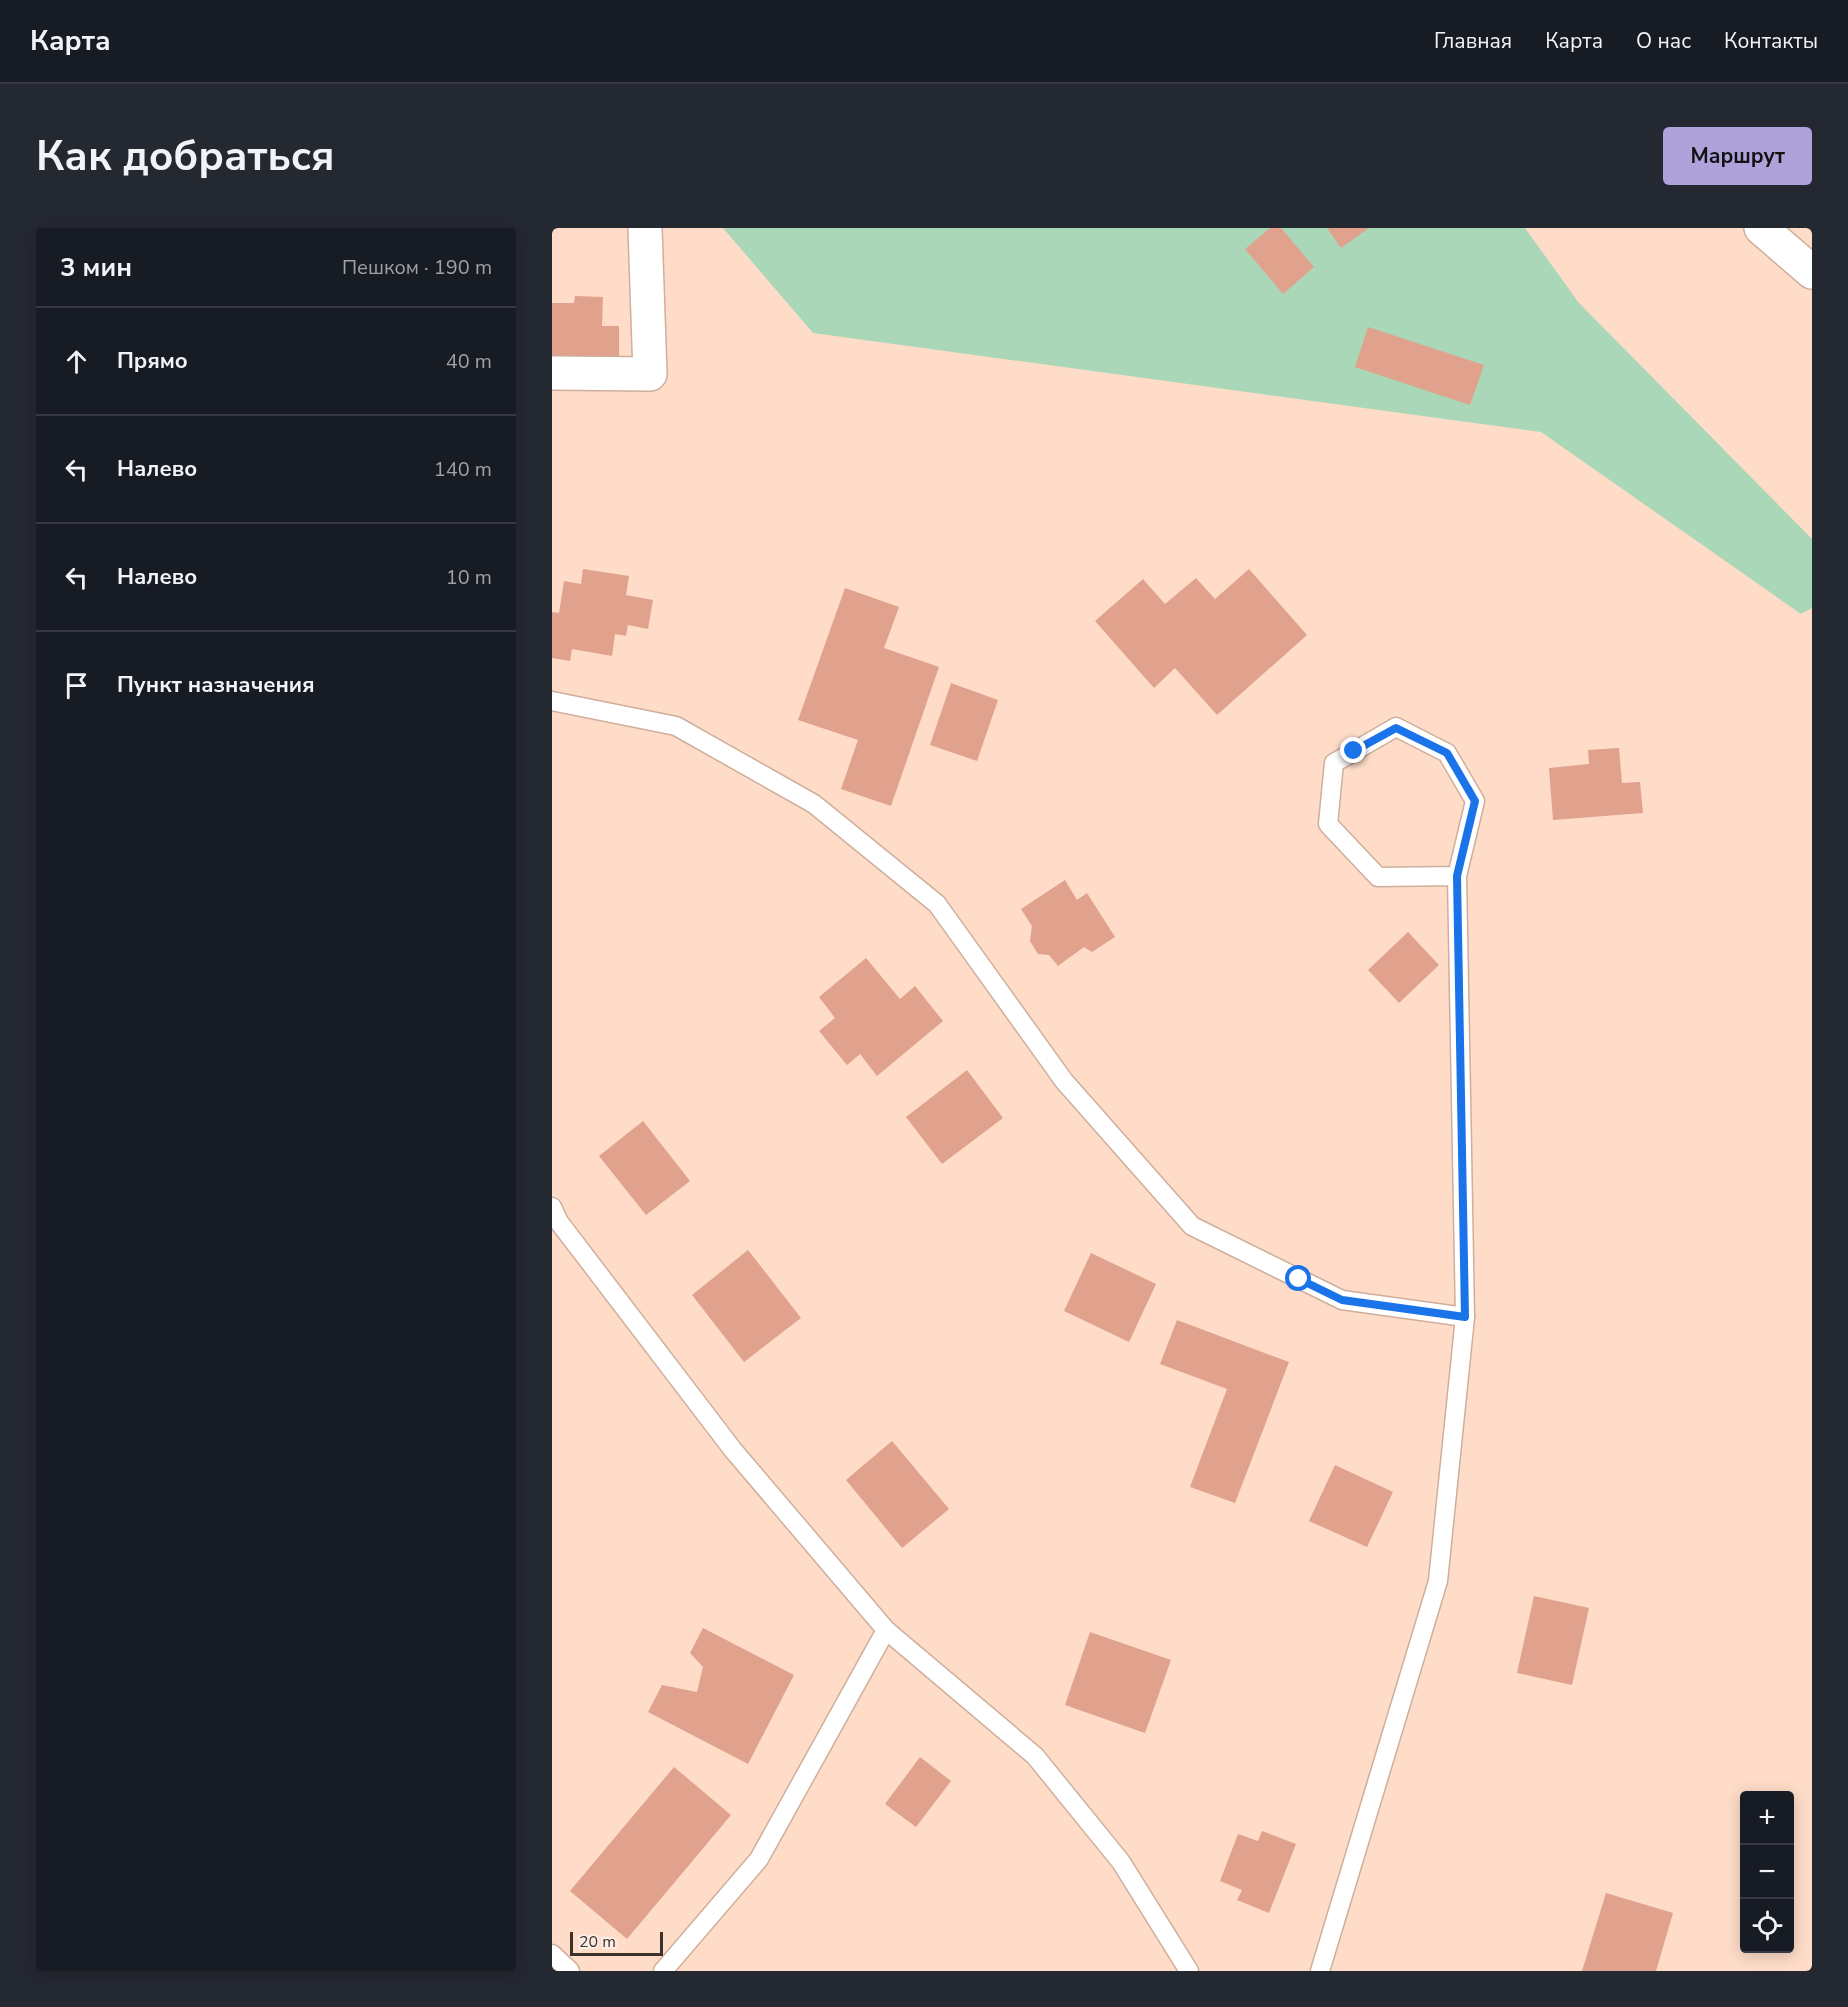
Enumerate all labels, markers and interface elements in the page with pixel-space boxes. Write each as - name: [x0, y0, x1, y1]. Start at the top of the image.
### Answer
- text: Карта: [30, 22, 111, 60]
- text: Главная: [1434, 27, 1512, 55]
- text: Карта: [1545, 27, 1603, 55]
- text: О нас: [1636, 27, 1691, 55]
- text: Контакты: [1724, 27, 1818, 55]
- button: Маршрут: [1663, 127, 1812, 185]
- text: Как добраться: [36, 128, 335, 185]
- text: 3 мин: [60, 250, 132, 285]
- text: Пешком · 190 m: [342, 254, 492, 281]
- icon: ahead: [60, 345, 93, 378]
- text: Прямо: [117, 346, 188, 376]
- text: 40 m: [446, 348, 492, 375]
- icon: left: [60, 453, 93, 486]
- text: Налево: [117, 454, 197, 484]
- text: 140 m: [434, 456, 492, 483]
- icon: left: [60, 561, 93, 594]
- text: Налево: [117, 562, 197, 592]
- text: 10 m: [446, 564, 492, 591]
- icon: arrive: [60, 669, 93, 702]
- text: Пункт назначения: [117, 670, 315, 700]
- route end: [1340, 737, 1366, 763]
- route start: [1285, 1265, 1311, 1291]
- map controls: [1740, 1791, 1794, 1953]
- button: +: [1740, 1791, 1794, 1845]
- button: −: [1740, 1845, 1794, 1899]
- button: locate: [1740, 1899, 1794, 1953]
- scale bar: [570, 1929, 663, 1956]
- text: 20 m: [579, 1931, 616, 1953]

